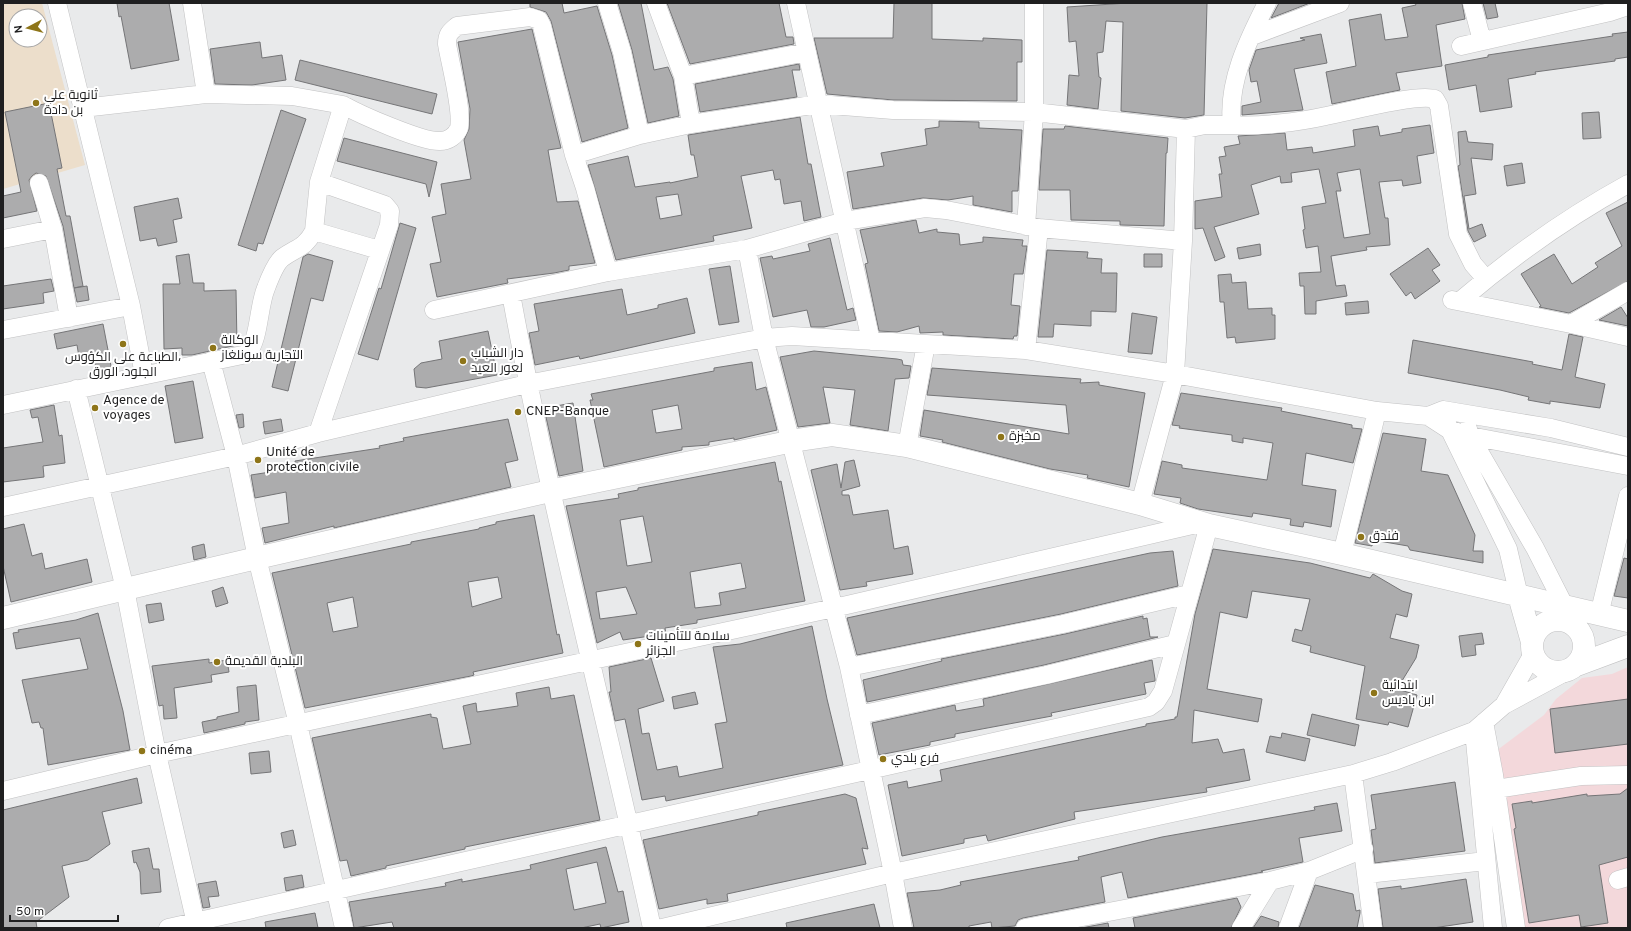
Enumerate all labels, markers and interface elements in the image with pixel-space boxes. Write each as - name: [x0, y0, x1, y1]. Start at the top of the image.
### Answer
- north arrow: [8, 8, 48, 48]
- text: N: [12, 24, 26, 34]
- place label: ثانوية علي بن دادة: [44, 88, 98, 119]
- marker: ثانوية علي بن دادة: [31, 98, 41, 108]
- place label: الوكالة التجارية سونلغاز: [220, 333, 303, 364]
- marker: الطباعة على الكؤوس، الجلود، الورق: [118, 339, 128, 349]
- marker: الوكالة التجارية سونلغاز: [208, 343, 218, 353]
- place label: دار الشباب لعور العيد: [471, 346, 523, 377]
- place label: الطباعة على الكؤوس، الجلود، الورق: [65, 350, 181, 381]
- marker: دار الشباب لعور العيد: [458, 356, 468, 366]
- place label: Agence de voyages: [103, 393, 165, 424]
- marker: Agence de voyages: [90, 403, 100, 413]
- place label: CNEP-Banque: [526, 404, 609, 420]
- marker: CNEP-Banque: [513, 407, 523, 417]
- place label: مخبزة: [1009, 429, 1041, 445]
- marker: مخبزة: [996, 432, 1006, 442]
- place label: Unité de protection civile: [266, 445, 359, 476]
- marker: Unité de protection civile: [253, 455, 263, 465]
- place label: فندق: [1369, 529, 1399, 545]
- marker: فندق: [1356, 532, 1366, 542]
- place label: سلامة للتأمينات الجزائر: [645, 627, 730, 660]
- marker: سلامة للتأمينات الجزائر: [633, 639, 643, 649]
- place label: البلدية القديمة: [225, 654, 303, 670]
- marker: البلدية القديمة: [212, 657, 222, 667]
- place label: ابتدائية ابن باديس: [1382, 678, 1434, 709]
- marker: ابتدائية ابن باديس: [1369, 688, 1379, 698]
- place label: cinéma: [150, 743, 192, 759]
- marker: cinéma: [137, 746, 147, 756]
- place label: فرع بلدي: [891, 751, 939, 768]
- marker: فرع بلدي: [878, 754, 888, 764]
- scale bar: [10, 897, 118, 923]
- text: 50 m: [16, 904, 44, 920]

